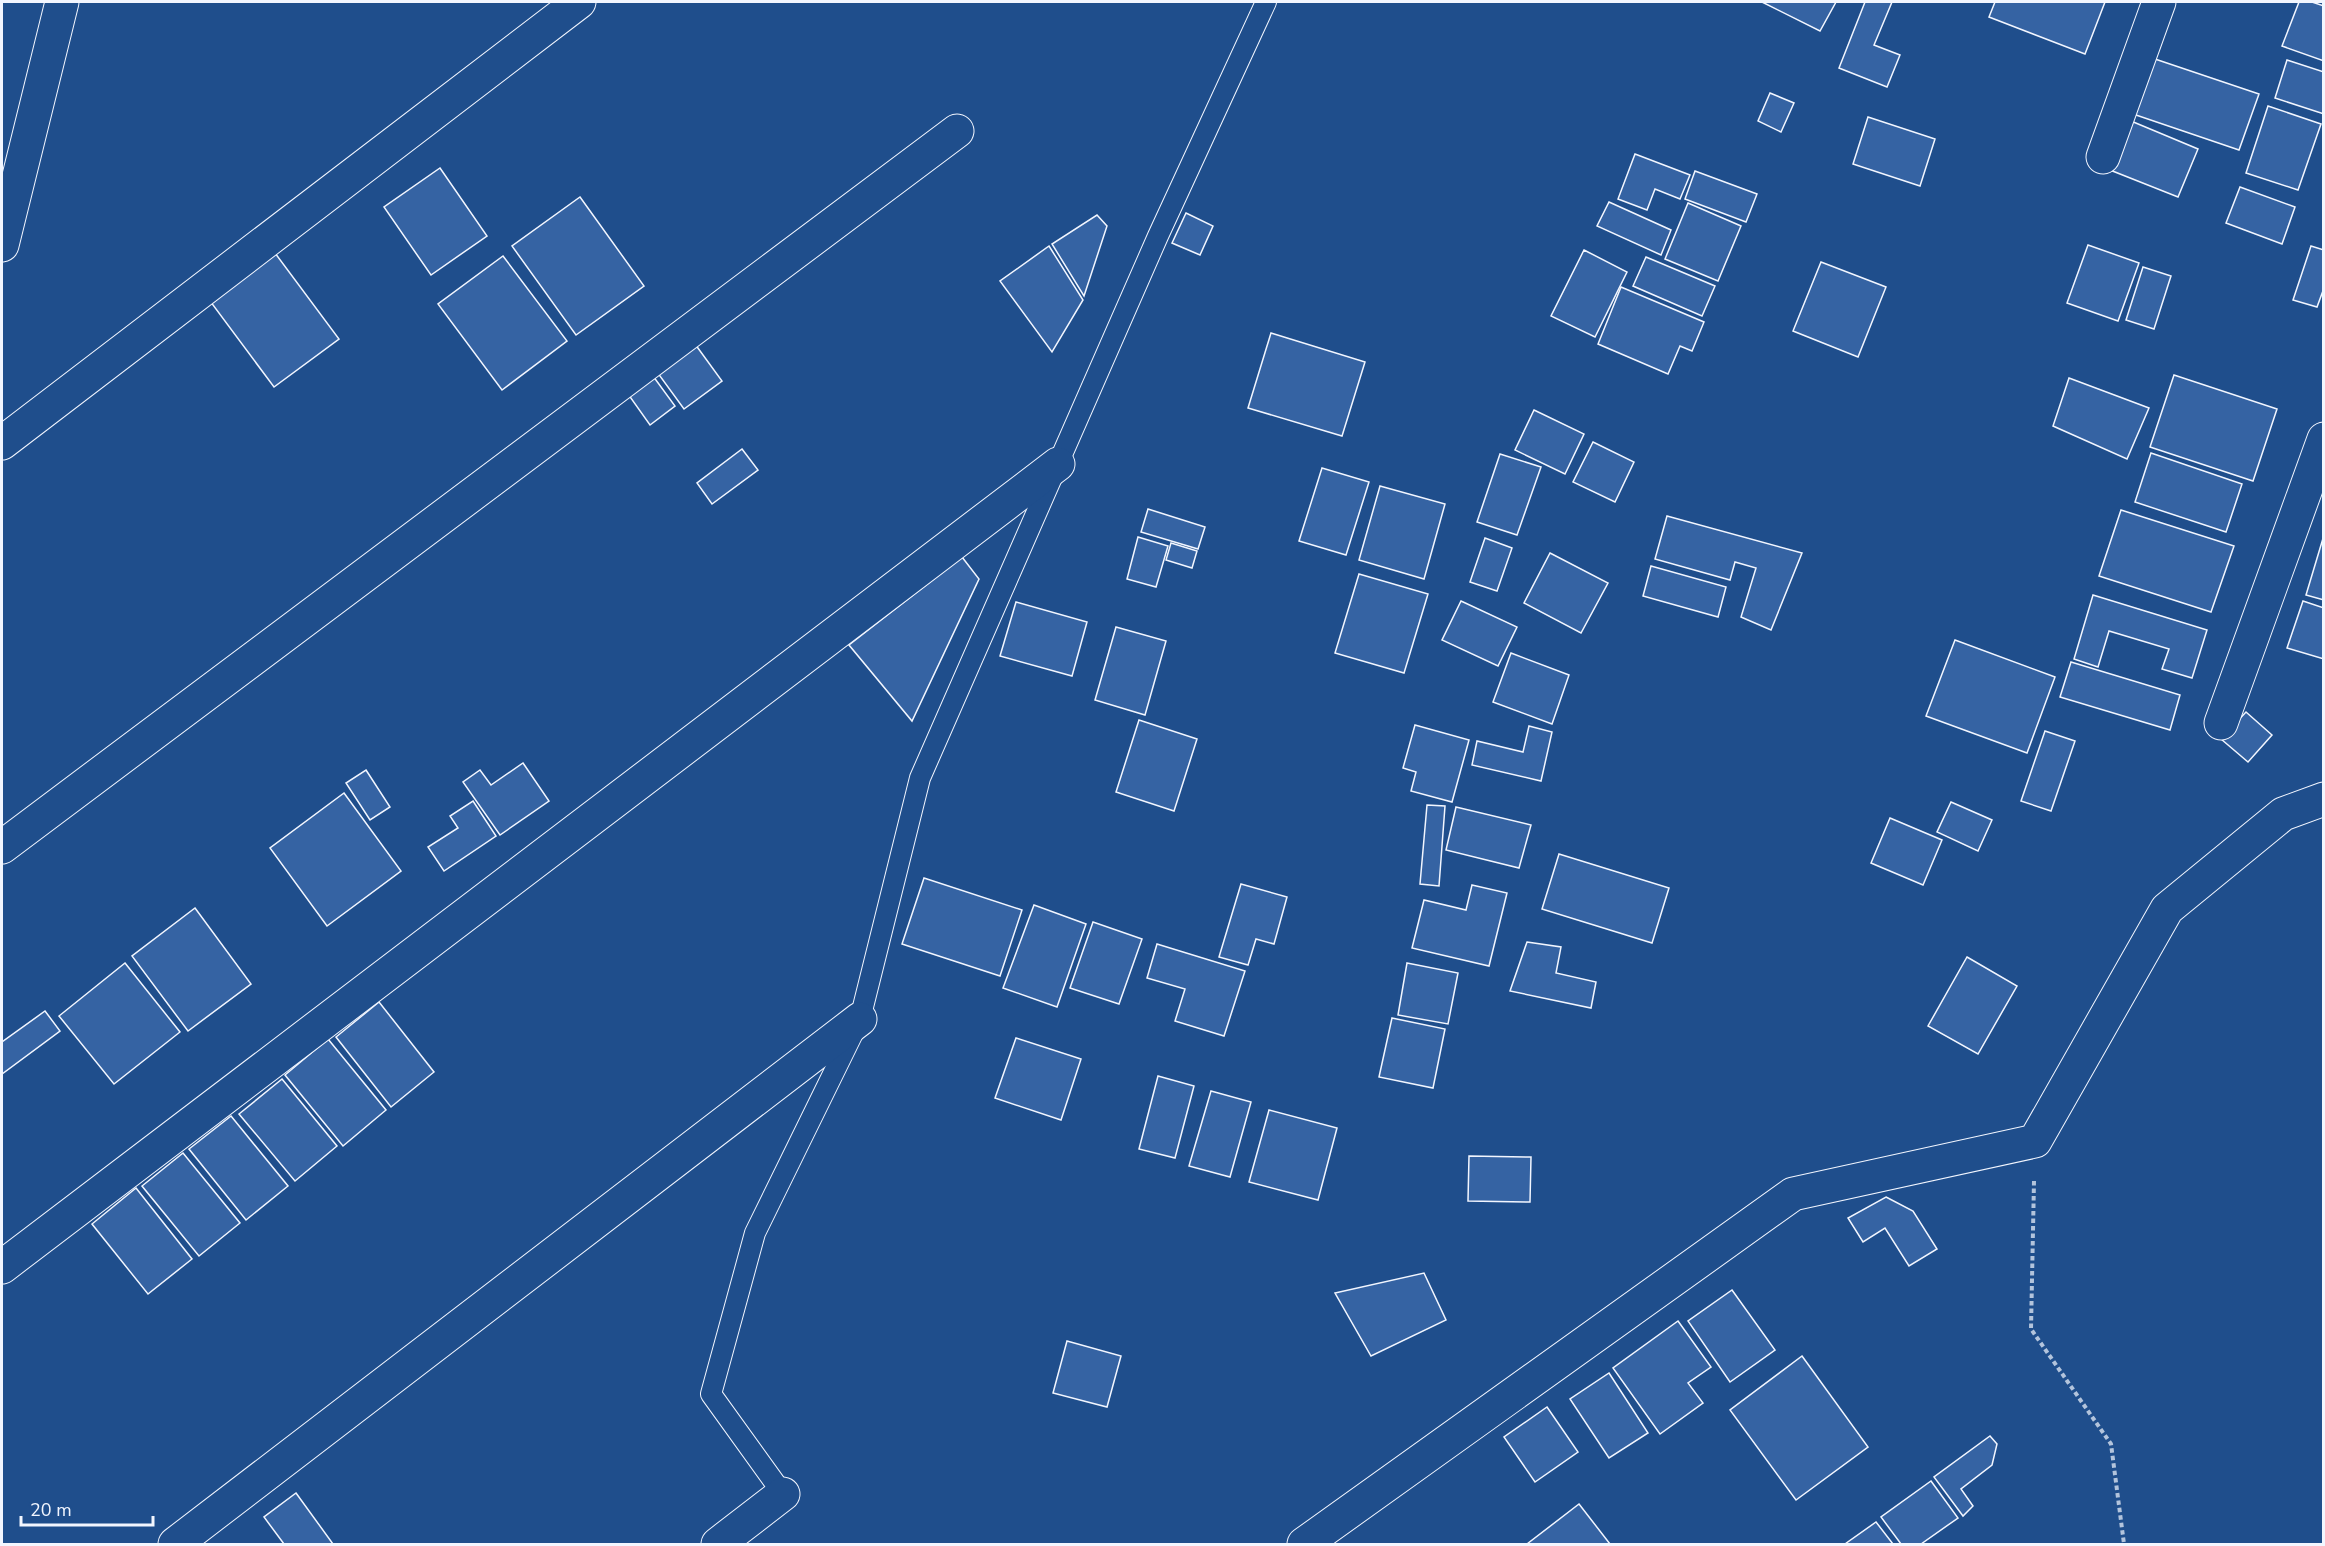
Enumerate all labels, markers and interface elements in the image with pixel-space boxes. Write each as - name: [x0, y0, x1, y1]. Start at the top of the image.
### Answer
- scale bar: [21, 1489, 153, 1527]
- text: 20 m: [30, 1498, 72, 1522]

